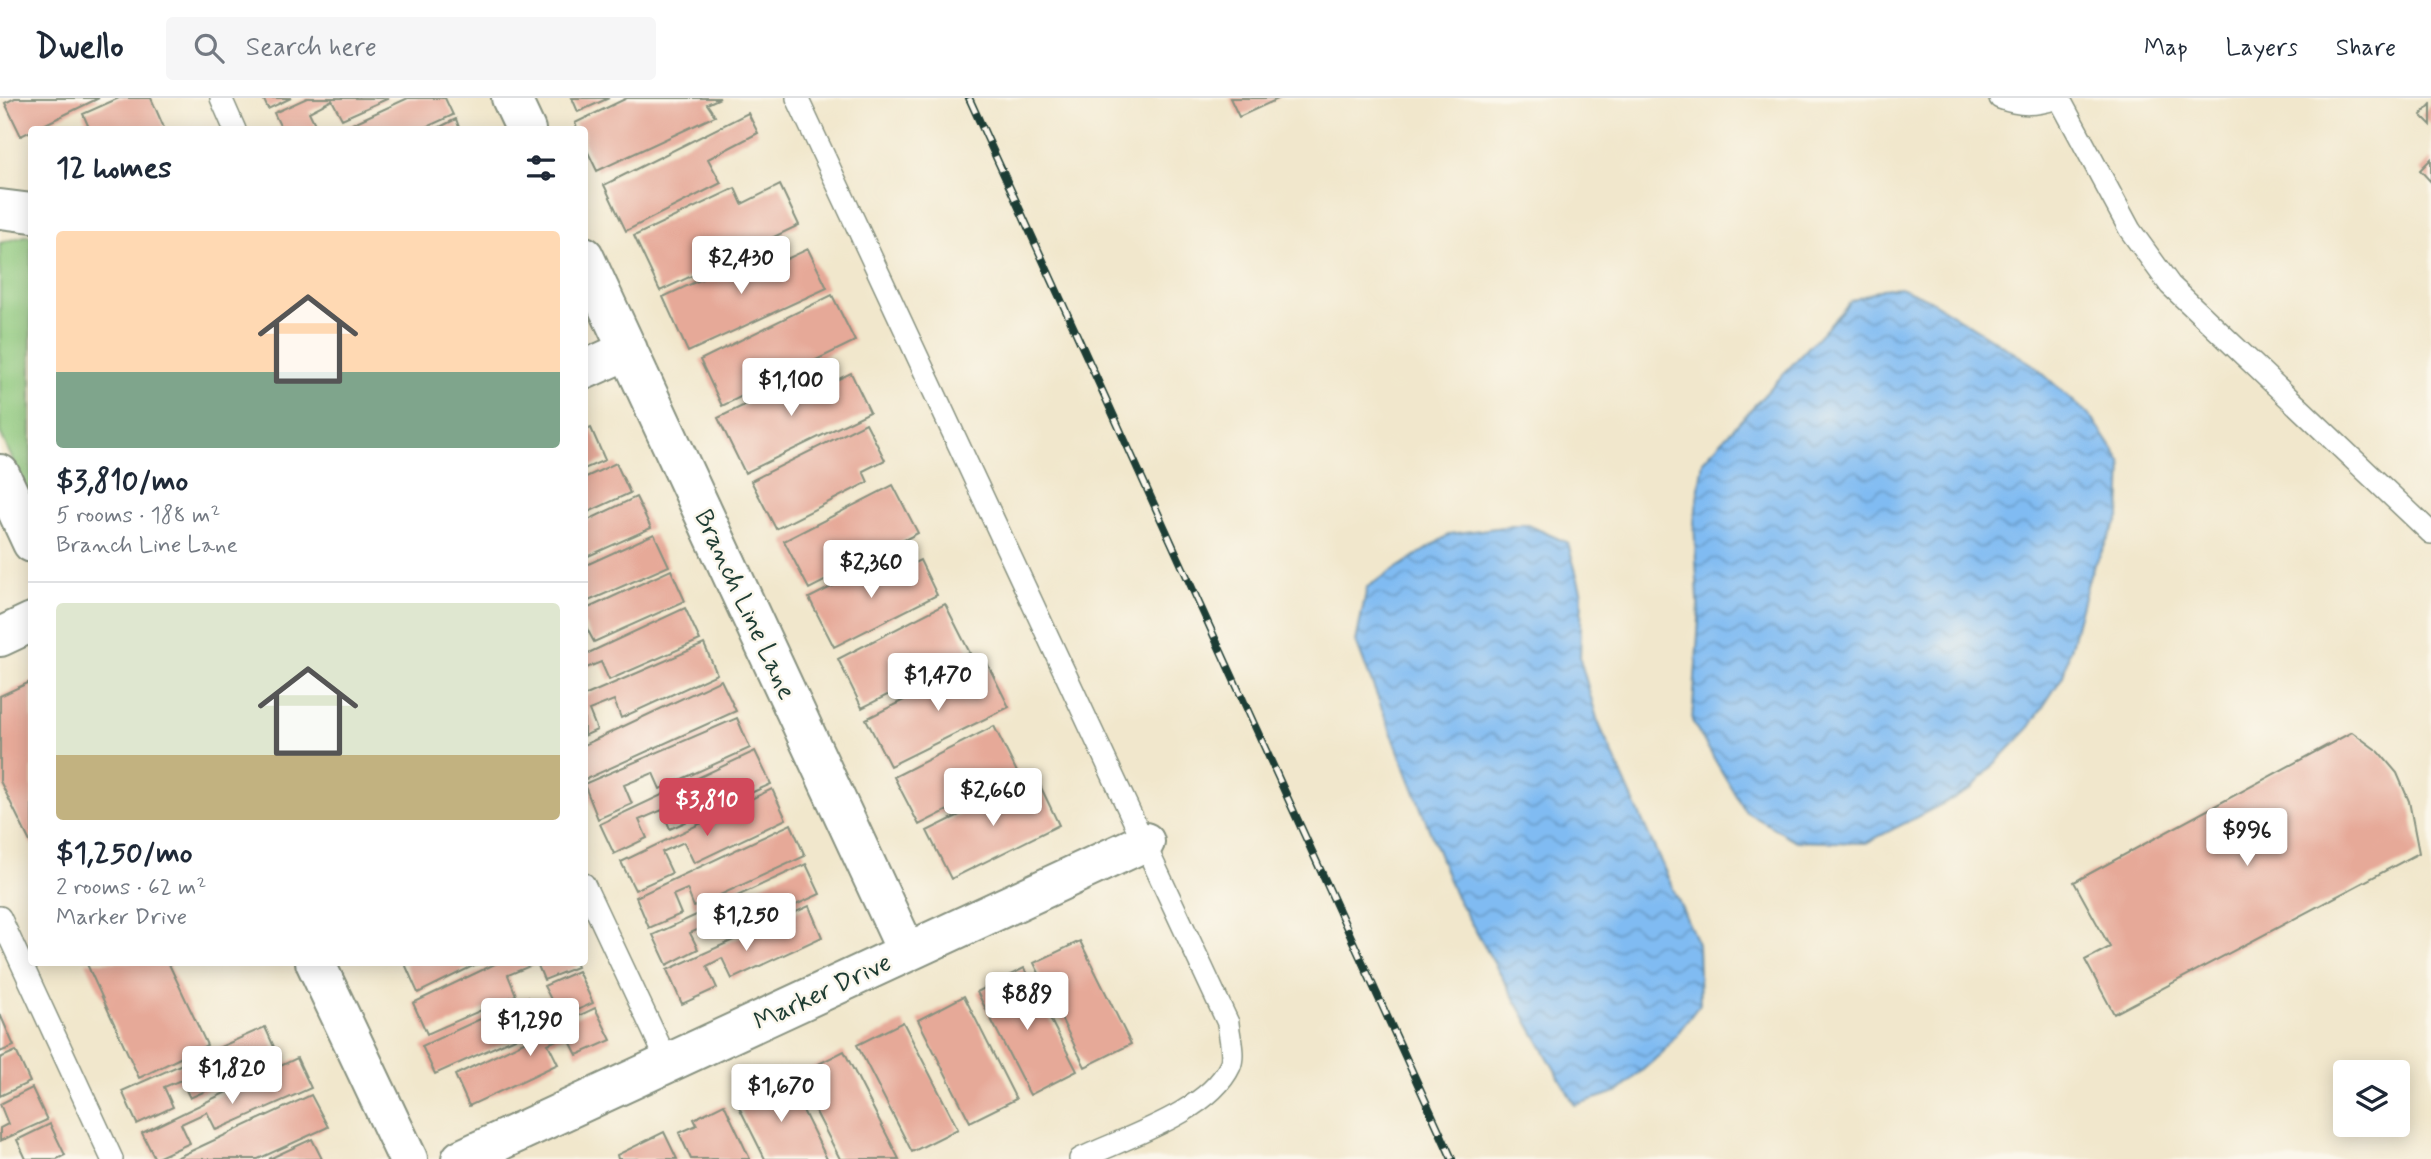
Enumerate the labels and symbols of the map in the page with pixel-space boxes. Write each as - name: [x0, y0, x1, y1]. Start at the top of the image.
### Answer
- pin: $2,430: [684, 236, 798, 296]
- pin: $1,100: [734, 358, 848, 418]
- street label: Branch Line Lane: [685, 504, 803, 705]
- pin: $2,360: [814, 540, 928, 600]
- pin: $1,470: [881, 654, 995, 713]
- pin: $2,660: [936, 768, 1050, 828]
- pin: $3,810: [650, 778, 764, 838]
- pin: $996: [2206, 808, 2288, 868]
- pin: $1,250: [689, 894, 803, 953]
- street label: Marker Drive: [748, 946, 897, 1040]
- pin: $889: [986, 972, 1068, 1032]
- pin: $1,290: [473, 998, 587, 1058]
- pin: $1,820: [175, 1046, 289, 1106]
- pin: $1,670: [724, 1065, 838, 1124]

